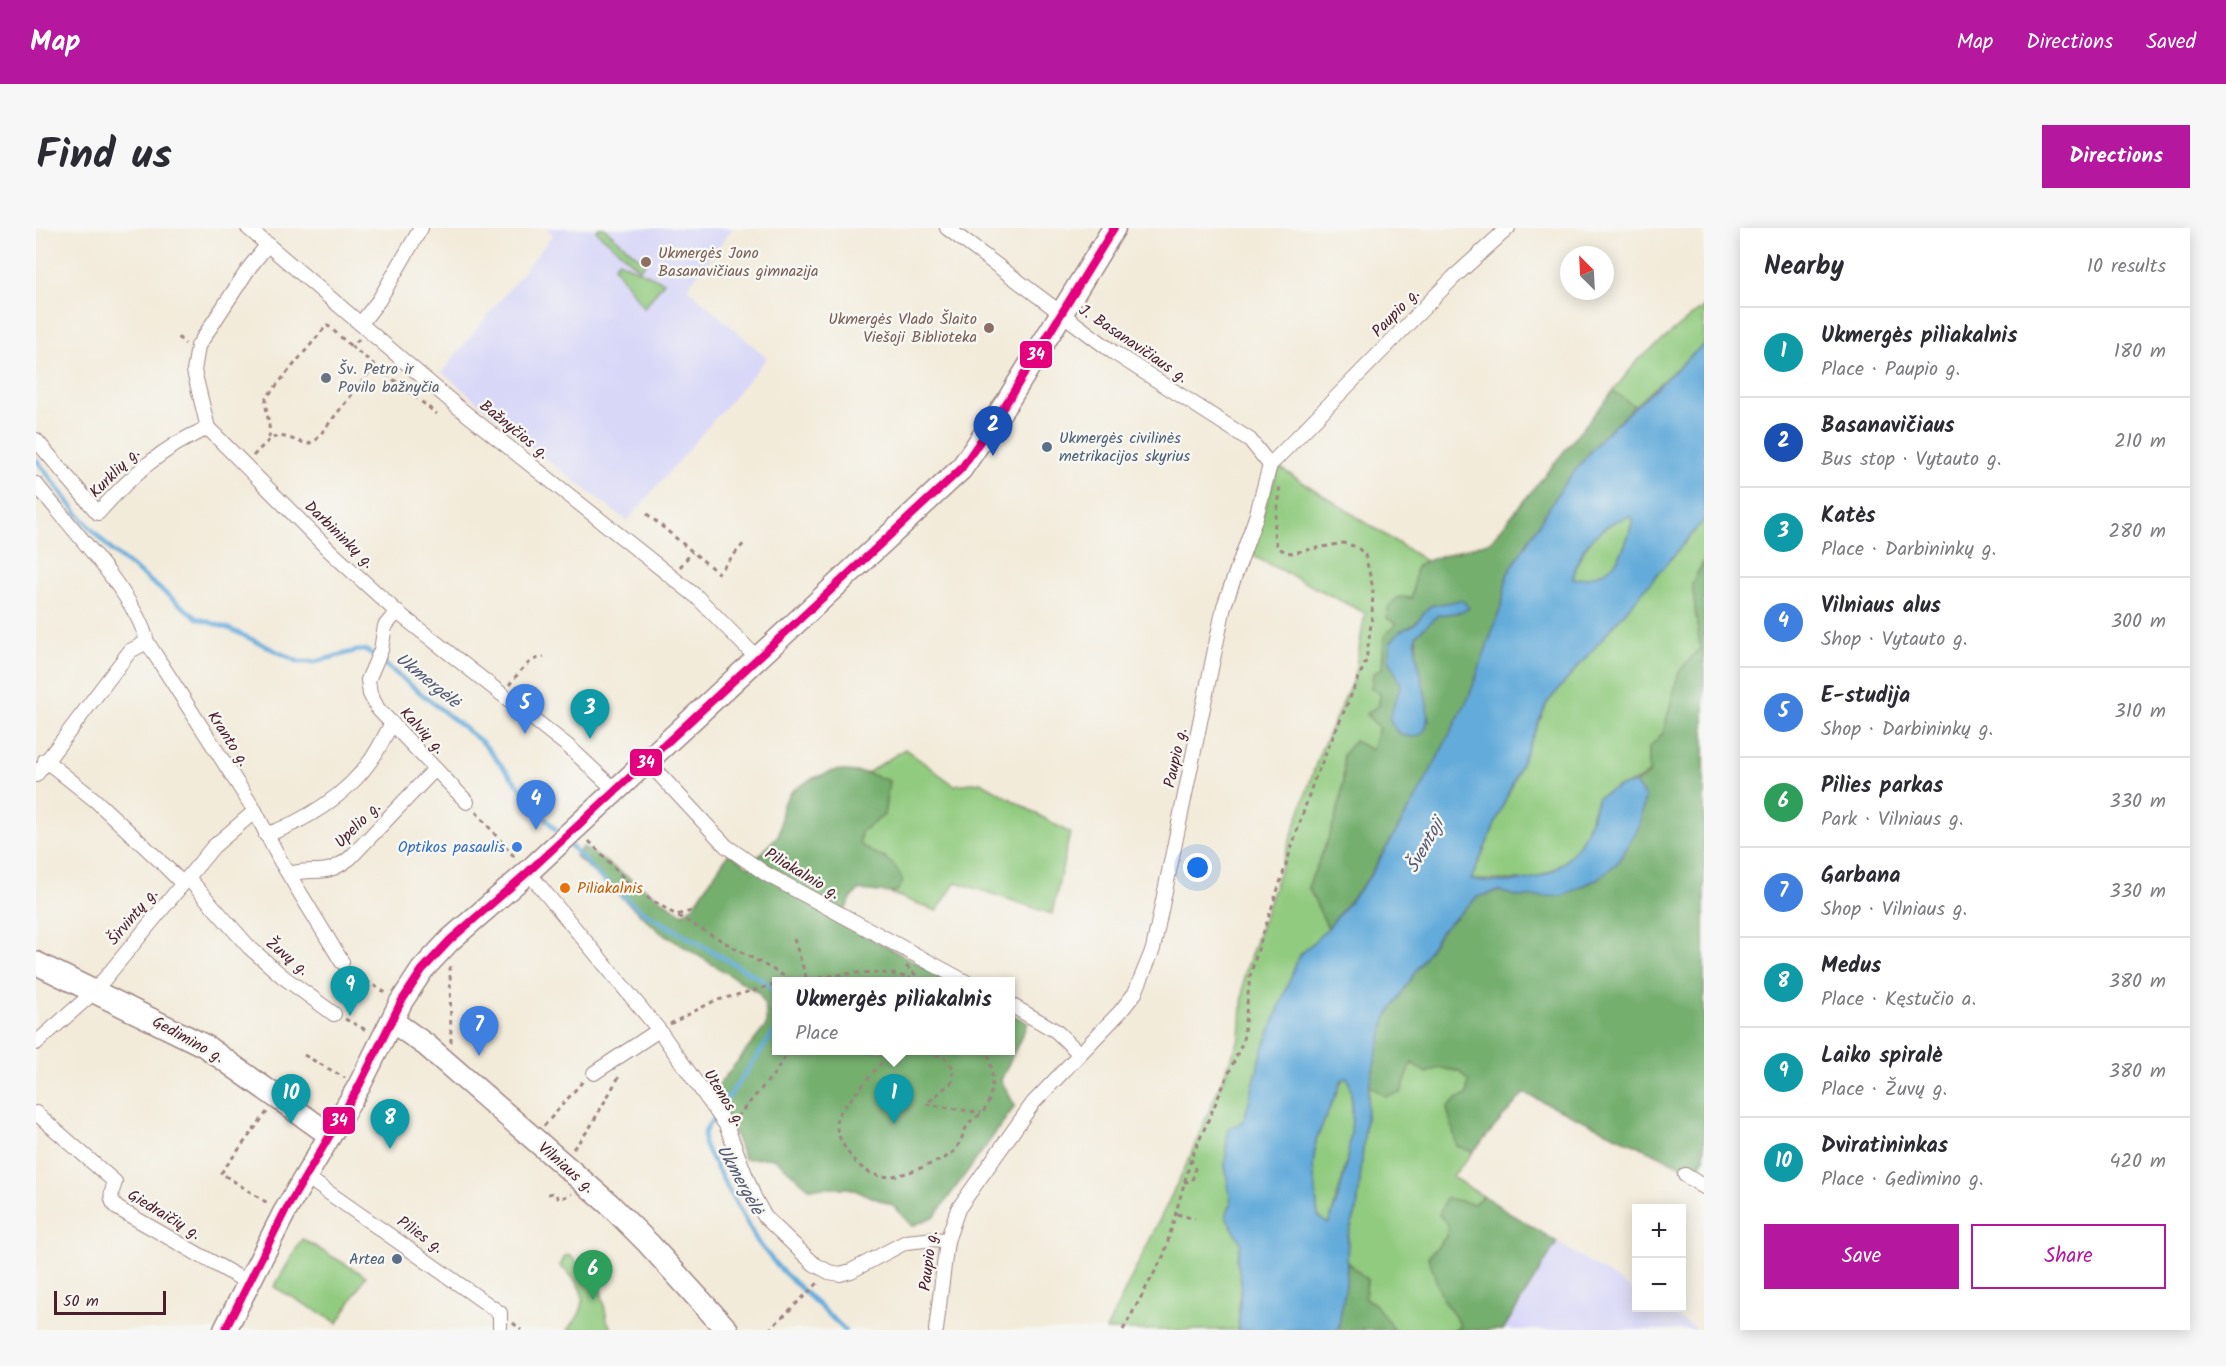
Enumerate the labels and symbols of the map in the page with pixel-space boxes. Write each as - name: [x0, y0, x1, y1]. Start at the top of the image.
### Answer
- place label: Ukmergės Jono Basanavičiaus gimnazija: [658, 241, 819, 284]
- north arrow: [1560, 246, 1614, 300]
- marker: Ukmergės Jono Basanavičiaus gimnazija: [639, 255, 653, 269]
- street label: Paupio g.: [1366, 283, 1426, 343]
- street label: J. Basanavičiaus g.: [1073, 298, 1193, 390]
- place label: Ukmergės Vlado Šlaito Viešoji Biblioteka: [828, 307, 977, 350]
- marker: Ukmergės Vlado Šlaito Viešoji Biblioteka: [982, 321, 996, 335]
- line badge: 34: [1019, 340, 1053, 369]
- text: 34: [1026, 343, 1045, 368]
- place label: Šv. Petro ir Povilo bažnyčia: [338, 357, 439, 400]
- marker: Šv. Petro ir Povilo bažnyčia: [319, 371, 333, 385]
- street label: Bažnyčios g.: [474, 394, 554, 466]
- pin: 2: [974, 406, 1012, 456]
- place label: Ukmergės civilinės metrikacijos skyrius: [1059, 426, 1190, 469]
- marker: Ukmergės civilinės metrikacijos skyrius: [1040, 440, 1054, 454]
- street label: Kurklių g.: [84, 442, 146, 504]
- street label: Darbininkų g.: [298, 495, 380, 575]
- water label: Ukmergėlė: [388, 646, 467, 718]
- pin: 5: [506, 684, 544, 734]
- pin: 3: [570, 690, 610, 739]
- street label: Kalvių g.: [393, 702, 451, 760]
- street label: Kranto g.: [201, 706, 255, 772]
- street label: Paupio g.: [1157, 726, 1195, 790]
- line badge: 34: [629, 748, 663, 777]
- text: 34: [636, 751, 655, 776]
- pin: 4: [516, 780, 556, 830]
- street label: Upelio g.: [329, 796, 387, 854]
- water label: Šventoji: [1399, 810, 1455, 879]
- place label: Optikos pasaulis: [398, 835, 505, 860]
- marker: Optikos pasaulis: [510, 840, 524, 854]
- street label: Piliakalnio g.: [760, 842, 844, 906]
- your location: [1183, 853, 1212, 882]
- place label: Piliakalnis: [577, 876, 643, 901]
- marker: Piliakalnis: [558, 881, 572, 895]
- street label: Širvintų g.: [101, 883, 165, 951]
- street label: Žuvų g.: [260, 932, 314, 982]
- pin: 9: [330, 966, 370, 1016]
- pin: 7: [460, 1006, 498, 1056]
- street label: Gedimino g.: [147, 1010, 229, 1070]
- street label: Utenos g.: [697, 1065, 751, 1131]
- pin: 10: [272, 1074, 310, 1124]
- pin: 1: [874, 1074, 914, 1124]
- pin: 8: [370, 1100, 410, 1149]
- line badge: 34: [322, 1106, 356, 1135]
- text: 34: [329, 1109, 348, 1134]
- street label: Vilniaus g.: [532, 1136, 600, 1200]
- water label: Ukmergėlė: [708, 1140, 771, 1222]
- street label: Giedraičių g.: [122, 1183, 206, 1247]
- street label: Pilies g.: [392, 1210, 448, 1260]
- street label: Paupio g.: [913, 1229, 945, 1293]
- place label: Artea: [349, 1247, 385, 1272]
- pin: 6: [574, 1250, 612, 1300]
- marker: Artea: [390, 1252, 404, 1266]
- scale bar: [54, 1288, 166, 1316]

